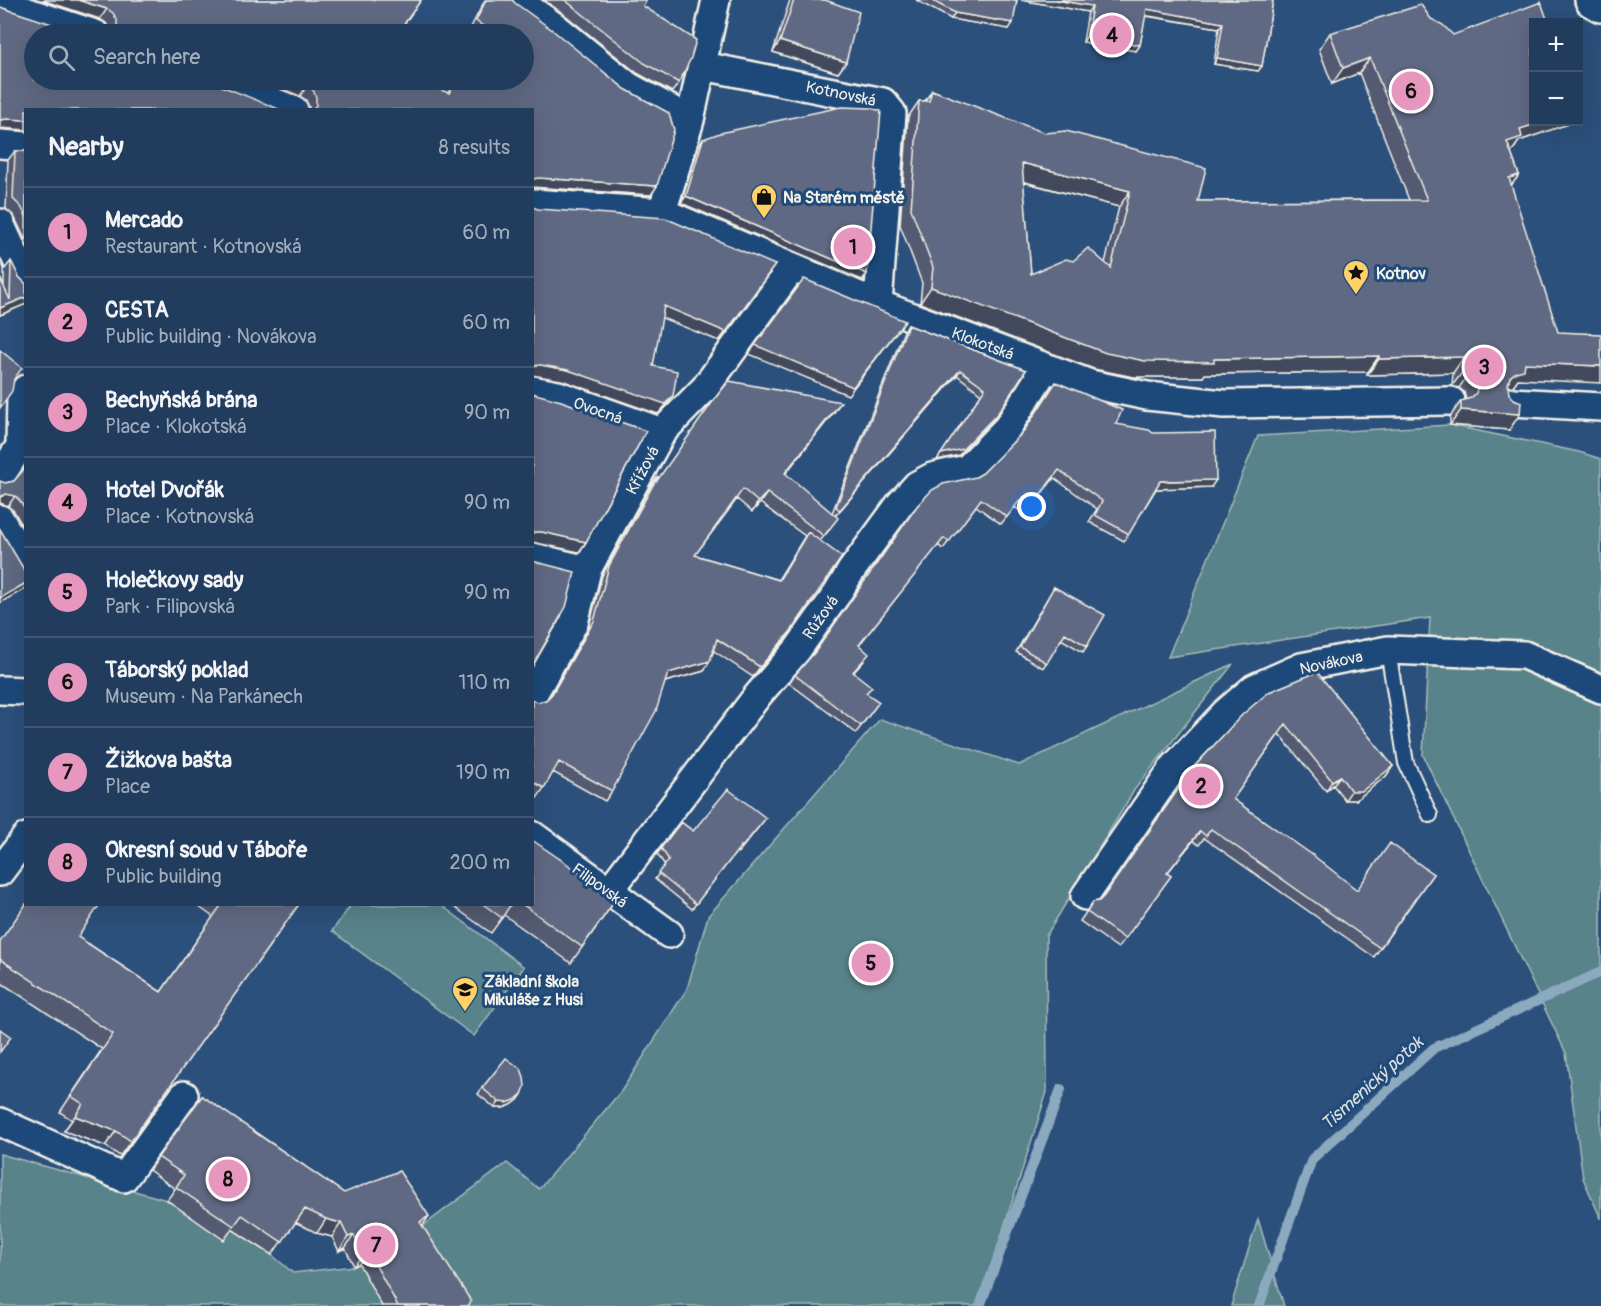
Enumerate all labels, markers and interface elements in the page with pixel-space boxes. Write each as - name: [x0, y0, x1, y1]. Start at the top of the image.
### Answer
- pin: 4: [1092, 12, 1132, 57]
- map controls: [1529, 18, 1583, 126]
- button: +: [1529, 18, 1583, 72]
- search box: [24, 24, 534, 90]
- icon: search: [45, 41, 78, 74]
- text: Search here: [93, 43, 200, 71]
- pin: 6: [1392, 68, 1430, 113]
- button: −: [1529, 72, 1583, 126]
- street label: Kotnovská: [804, 77, 878, 111]
- text: Nearby: [48, 131, 124, 163]
- text: 8 results: [439, 135, 510, 160]
- shop icon: Na Starém městě: [749, 182, 779, 220]
- place label: Na Starém městě: [783, 188, 905, 208]
- text: Mercado: [105, 206, 183, 234]
- text: 1: [64, 220, 71, 245]
- text: 60 m: [463, 220, 510, 245]
- pin: 1: [834, 224, 872, 270]
- text: Restaurant · Kotnovská: [105, 234, 302, 259]
- place icon: Kotnov: [1341, 258, 1371, 296]
- place label: Kotnov: [1376, 264, 1426, 284]
- text: CESTA: [105, 296, 169, 324]
- text: 2: [62, 310, 73, 335]
- text: 60 m: [463, 310, 510, 335]
- street label: Klokotská: [949, 323, 1017, 365]
- text: Public building · Novákova: [105, 324, 317, 349]
- pin: 3: [1464, 344, 1504, 389]
- text: Bechyňská brána: [105, 386, 258, 414]
- street label: Ovocná: [570, 393, 625, 429]
- text: 3: [62, 400, 73, 425]
- text: 90 m: [464, 400, 510, 425]
- text: Place · Klokotská: [105, 414, 247, 439]
- street label: Křížová: [622, 443, 664, 498]
- text: Hotel Dvořák: [105, 476, 224, 504]
- text: 4: [62, 490, 73, 515]
- text: 90 m: [464, 490, 510, 515]
- your location: [1017, 492, 1046, 521]
- text: Place · Kotnovská: [105, 504, 254, 529]
- text: Holečkovy sady: [105, 566, 243, 594]
- text: 5: [62, 580, 73, 605]
- text: 90 m: [464, 580, 510, 605]
- street label: Růžová: [799, 592, 843, 643]
- text: Park · Filipovská: [105, 594, 235, 619]
- street label: Novákova: [1298, 647, 1365, 679]
- text: Táborský poklad: [105, 656, 249, 684]
- text: 6: [62, 670, 73, 695]
- text: 110 m: [459, 670, 510, 695]
- text: Museum · Na Parkánech: [105, 684, 303, 709]
- text: Žižkova bašta: [105, 746, 232, 774]
- text: 7: [62, 760, 73, 785]
- text: 190 m: [456, 760, 510, 785]
- pin: 2: [1182, 764, 1220, 808]
- text: Place: [105, 774, 150, 799]
- text: Okresní soud v Táboře: [105, 836, 307, 864]
- text: 8: [62, 850, 73, 875]
- text: 200 m: [449, 850, 510, 875]
- street label: Filipovská: [568, 859, 631, 913]
- text: Public building: [105, 864, 221, 889]
- pin: 5: [852, 940, 890, 986]
- place label: Základní škola Mikuláše z Husi: [484, 972, 583, 1010]
- school or university icon: Základní škola Mikuláše z Husi: [450, 975, 480, 1013]
- water label: Tismenický potok: [1316, 1030, 1429, 1135]
- pin: 8: [208, 1156, 248, 1202]
- pin: 7: [356, 1222, 395, 1268]

